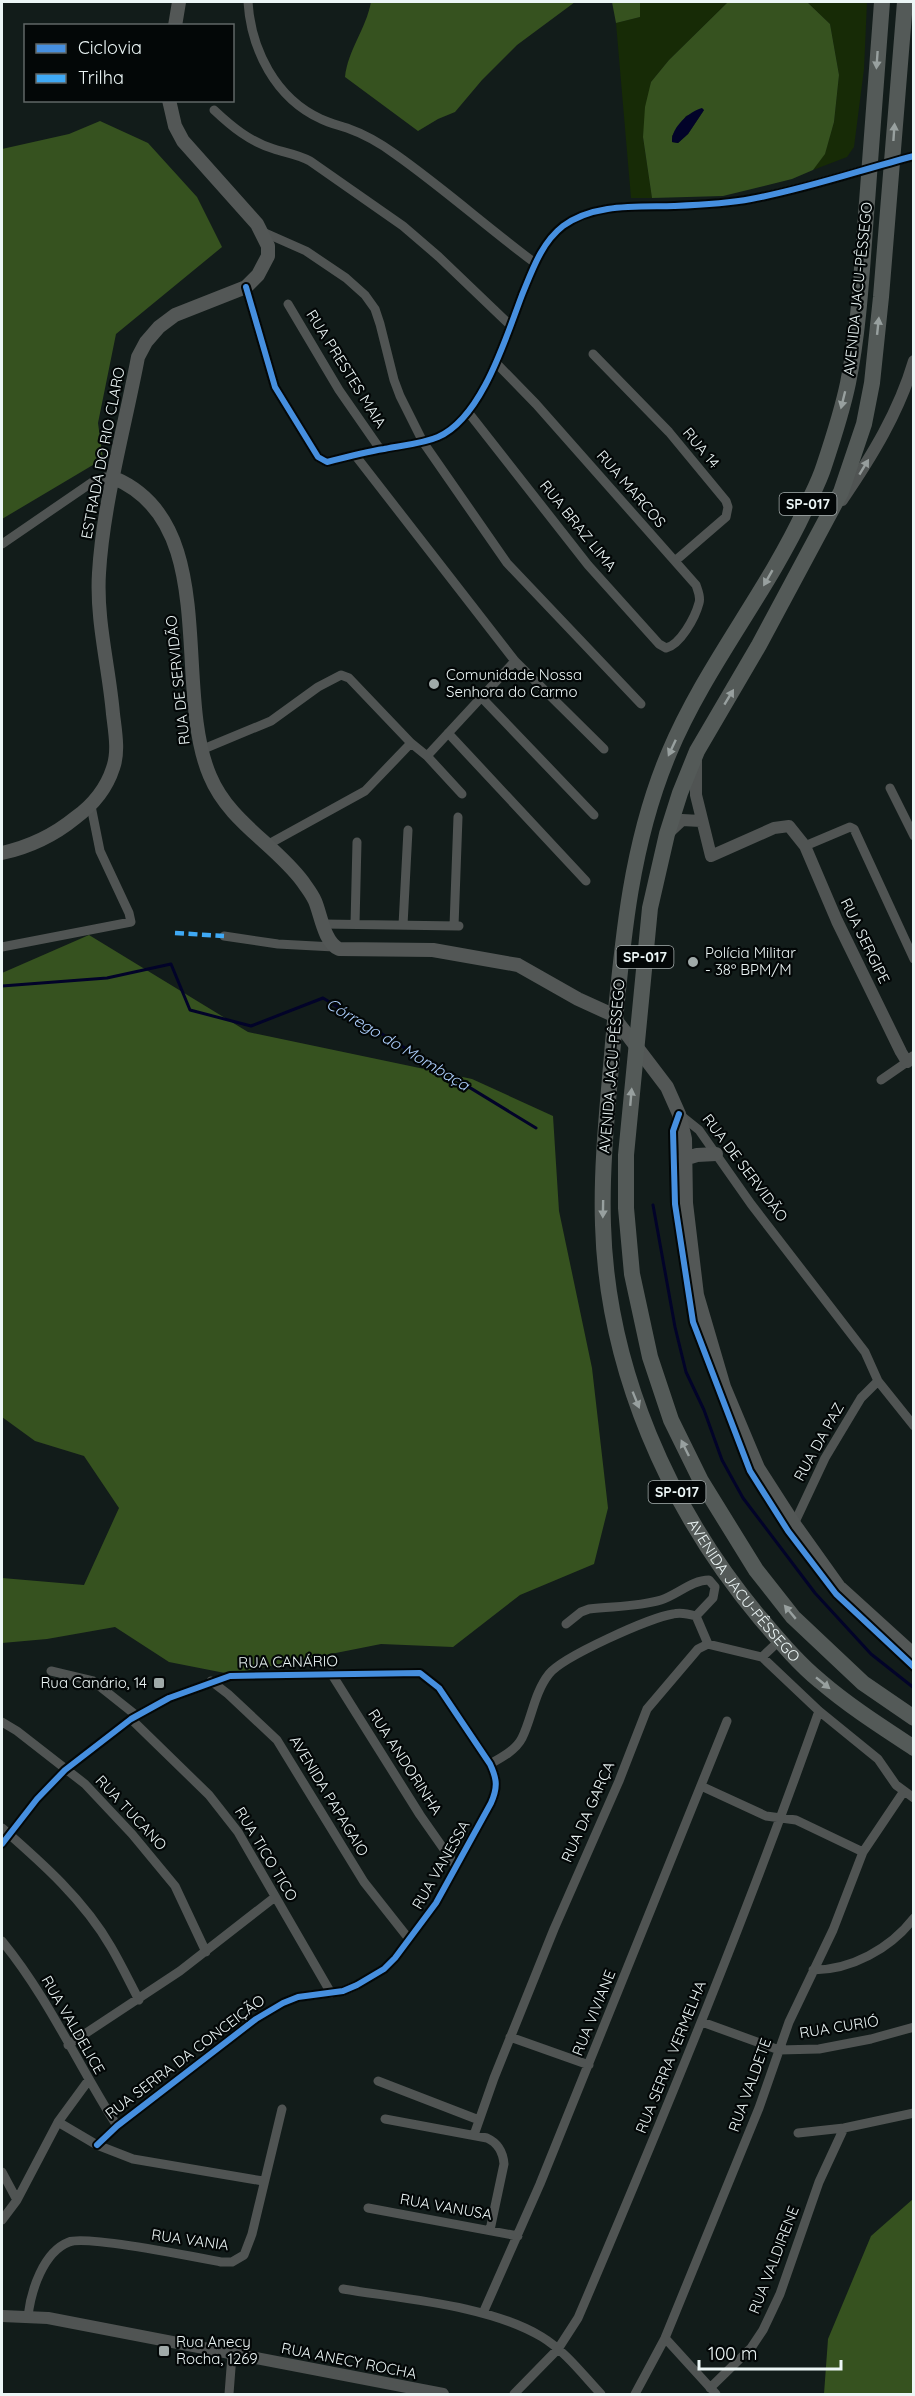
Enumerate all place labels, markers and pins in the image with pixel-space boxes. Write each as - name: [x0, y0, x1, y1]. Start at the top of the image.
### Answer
- place label: Comunidade Nossa Senhora do Carmo: [446, 665, 582, 701]
- marker: Comunidade Nossa Senhora do Carmo: [427, 677, 441, 691]
- place label: Polícia Militar - 38º BPM/M: [705, 943, 796, 979]
- marker: Polícia Militar - 38º BPM/M: [686, 955, 700, 969]
- place label: Rua Canário, 14: [40, 1673, 147, 1692]
- marker: Rua Canário, 14: [152, 1676, 166, 1690]
- place label: Rua Anecy Rocha, 1269: [176, 2332, 258, 2368]
- marker: Rua Anecy Rocha, 1269: [157, 2344, 171, 2358]

